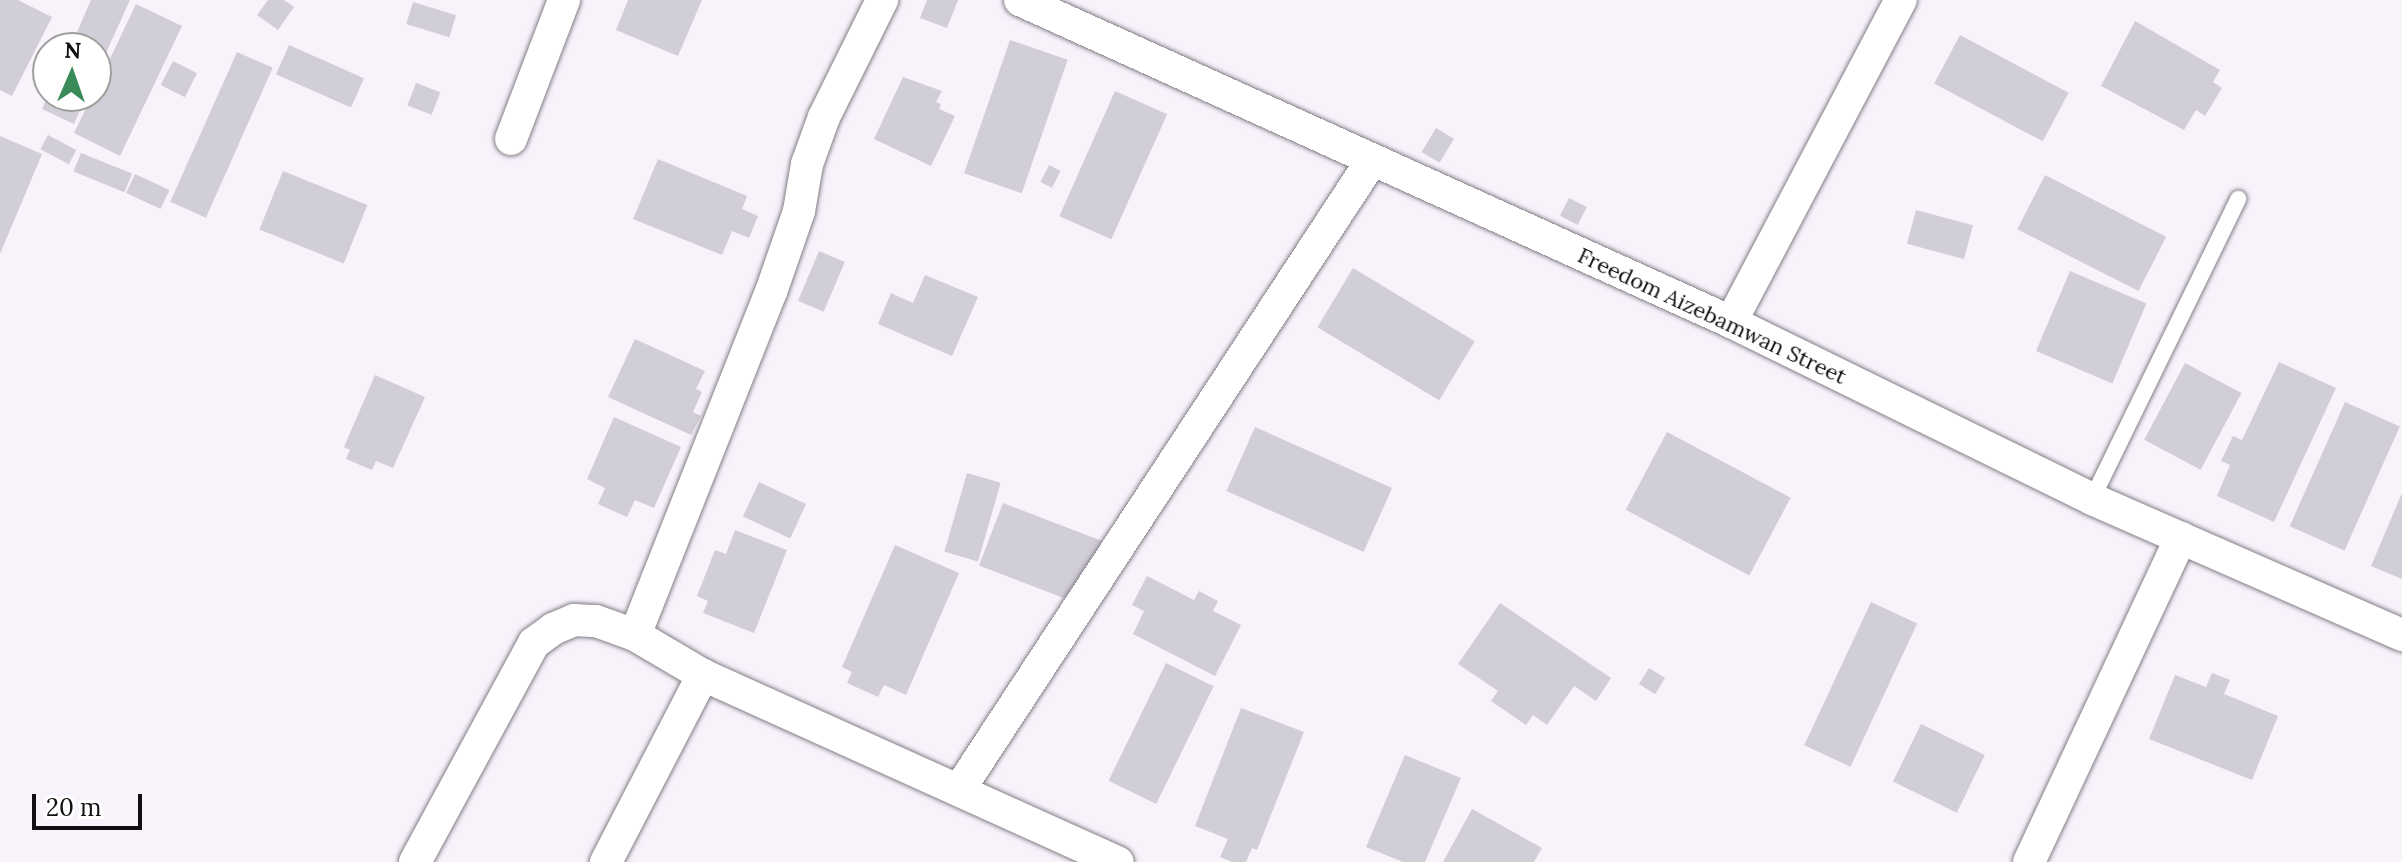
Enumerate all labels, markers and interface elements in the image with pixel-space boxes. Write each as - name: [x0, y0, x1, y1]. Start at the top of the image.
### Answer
- north arrow: [32, 32, 112, 112]
- text: N: [64, 36, 82, 64]
- street label: Freedom Aizebamwan Street: [1574, 242, 1850, 390]
- scale bar: [36, 778, 146, 828]
- text: 20 m: [46, 792, 102, 823]

